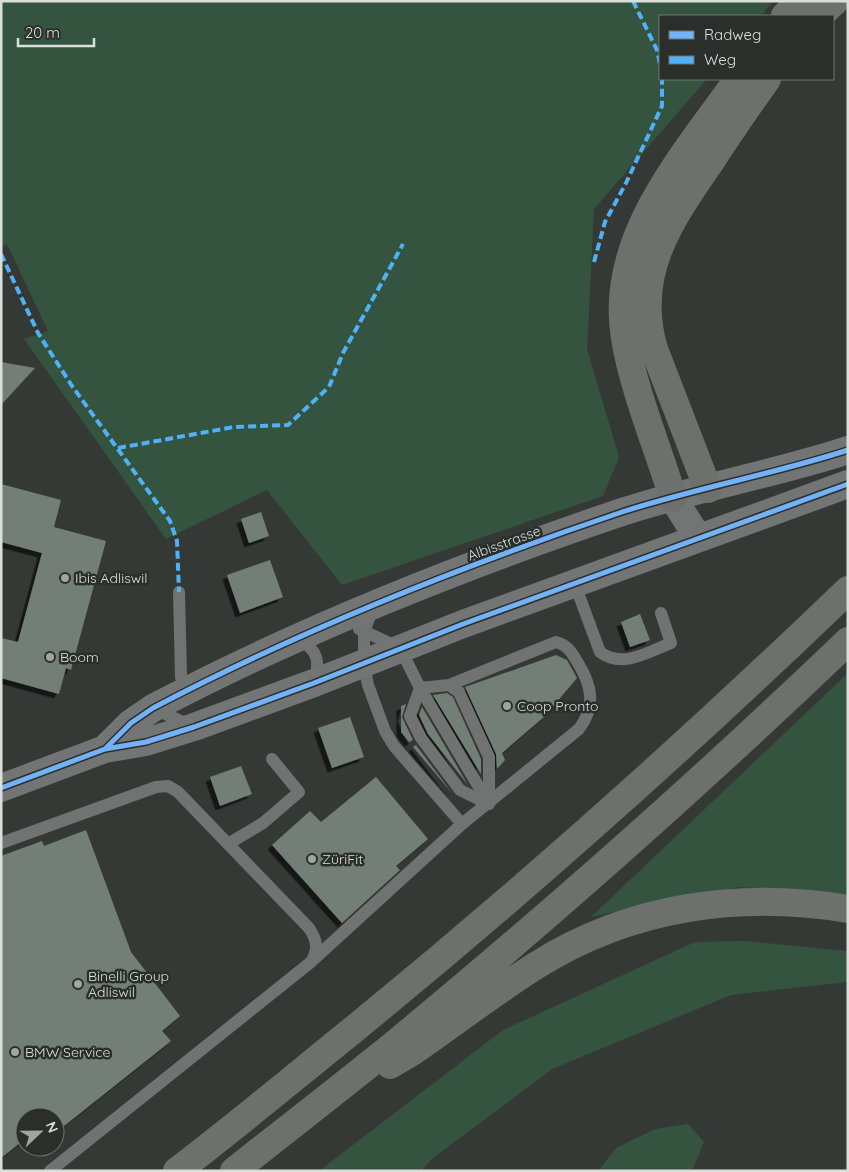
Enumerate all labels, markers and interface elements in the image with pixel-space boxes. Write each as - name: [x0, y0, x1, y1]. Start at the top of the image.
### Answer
- scale bar: [18, 15, 94, 47]
- legend: [659, 15, 834, 80]
- text: 20 m: [25, 23, 60, 42]
- text: Radweg: [704, 25, 761, 44]
- text: Weg: [704, 50, 736, 69]
- street label: Albisstrasse: [465, 521, 543, 565]
- place label: Ibis Adliswil: [75, 569, 147, 587]
- marker: Ibis Adliswil: [59, 572, 71, 584]
- place label: Boom: [60, 648, 99, 666]
- marker: Boom: [44, 651, 56, 663]
- place label: Coop Pronto: [517, 697, 598, 715]
- marker: Coop Pronto: [501, 700, 513, 712]
- place label: ZüriFit: [322, 850, 363, 868]
- marker: ZüriFit: [306, 853, 318, 865]
- place label: Binelli Group Adliswil: [88, 967, 169, 1001]
- marker: Binelli Group Adliswil: [72, 978, 84, 990]
- place label: BMW Service: [25, 1043, 111, 1061]
- marker: BMW Service: [9, 1046, 21, 1058]
- north arrow: [15, 1107, 65, 1157]
- text: N: [42, 1119, 62, 1135]

